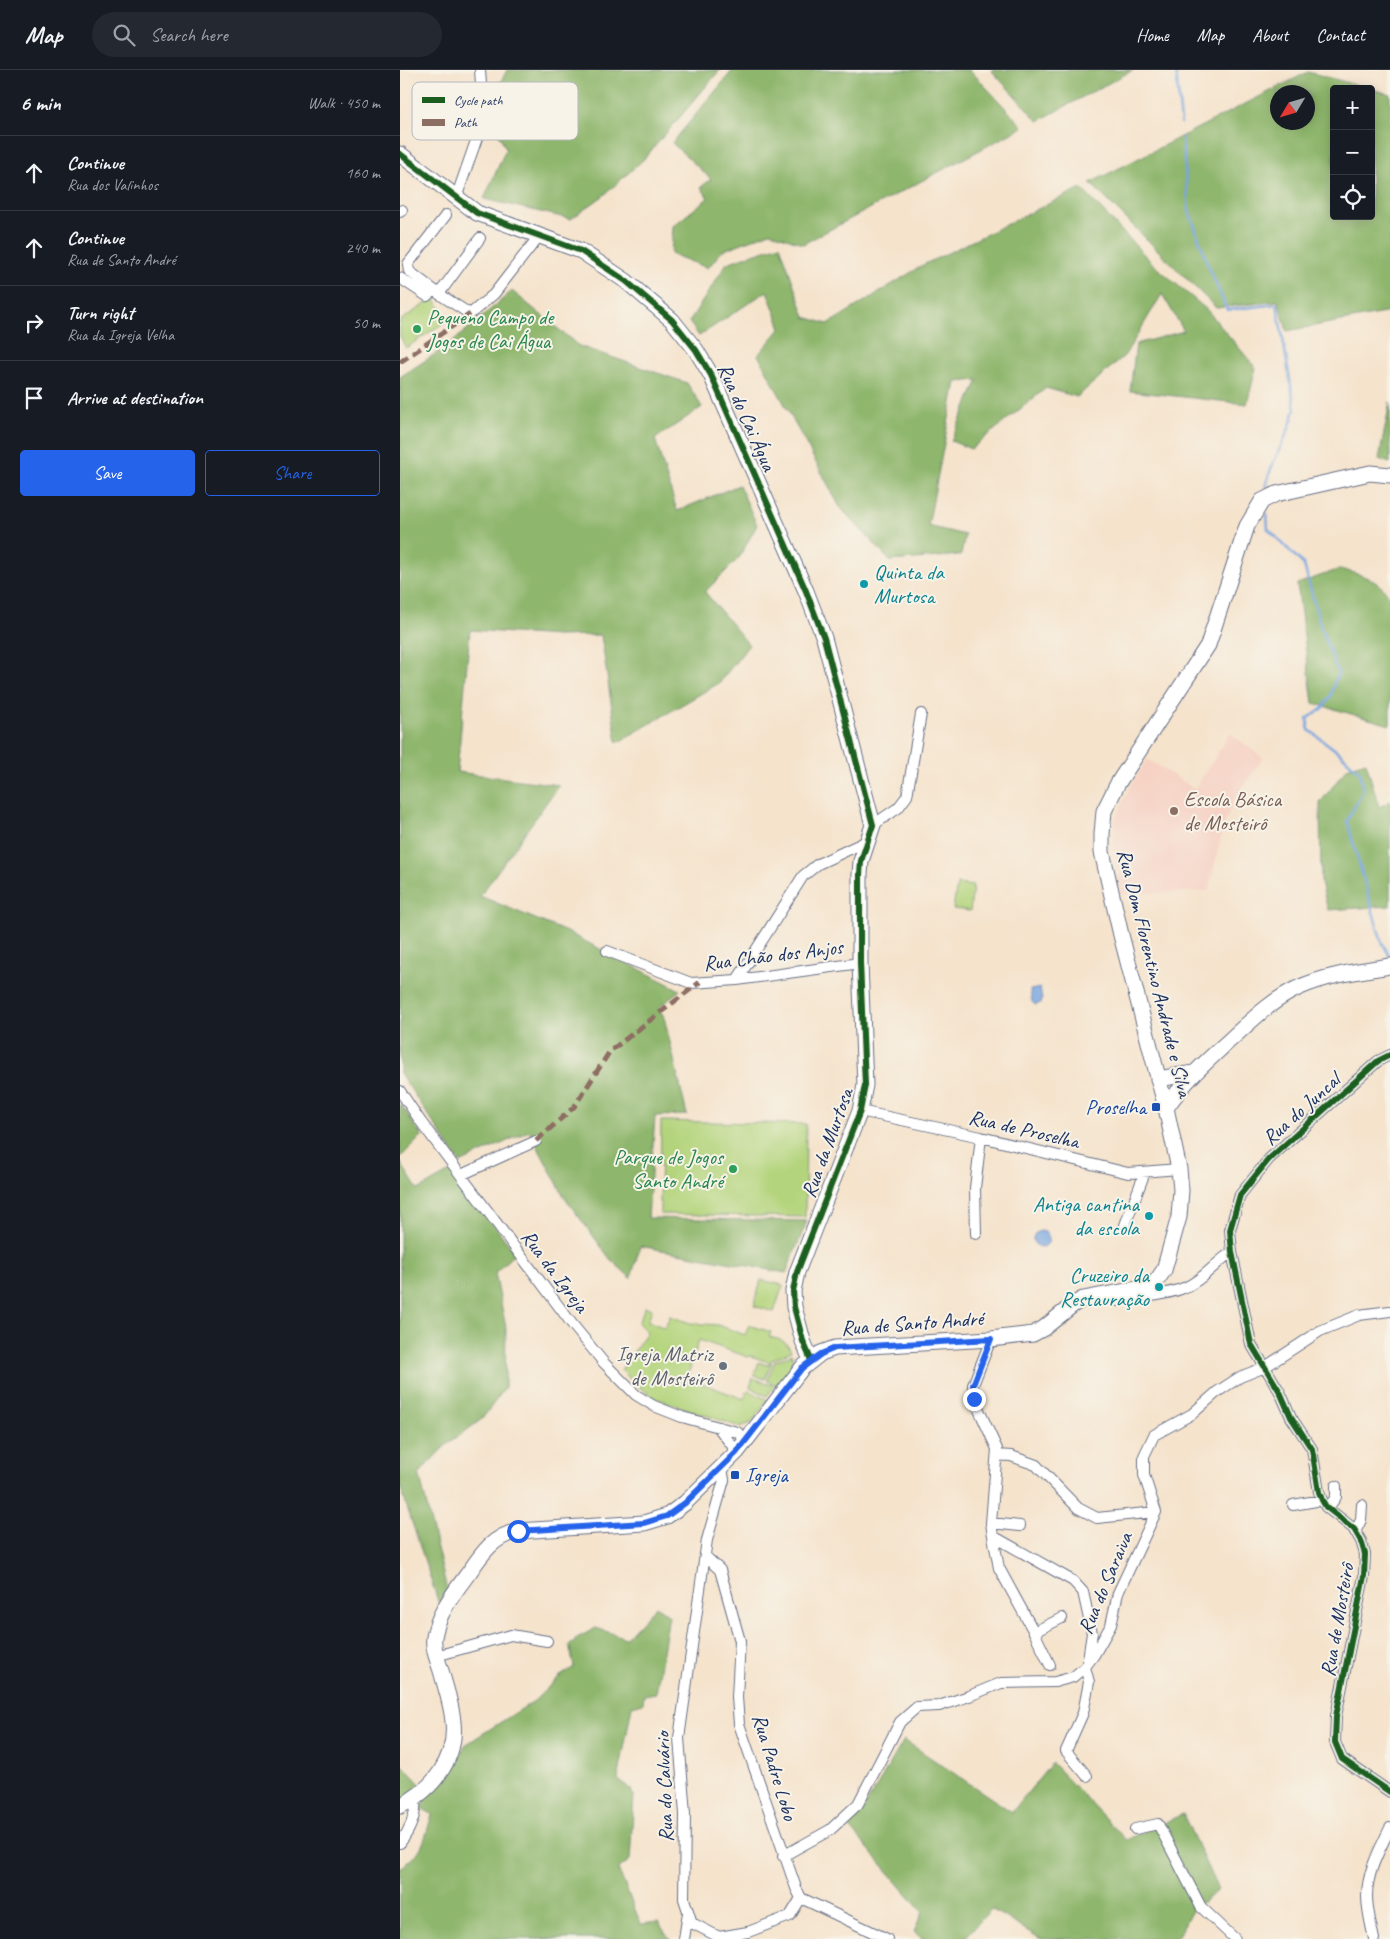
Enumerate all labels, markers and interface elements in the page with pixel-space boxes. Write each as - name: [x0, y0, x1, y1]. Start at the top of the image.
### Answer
- search box: [92, 12, 442, 57]
- text: Map: [25, 20, 62, 50]
- icon: search: [110, 21, 138, 49]
- text: Search here: [150, 23, 228, 47]
- text: Home: [1136, 24, 1169, 46]
- text: Map: [1197, 24, 1224, 46]
- text: About: [1252, 24, 1288, 46]
- text: Contact: [1316, 24, 1365, 46]
- legend: [412, 82, 578, 140]
- north arrow: [1270, 85, 1315, 130]
- map controls: [1330, 85, 1375, 220]
- button: +: [1330, 85, 1375, 130]
- text: 6 min: [20, 90, 61, 116]
- text: Cycle path: [454, 92, 503, 109]
- text: Walk · 450 m: [308, 93, 380, 113]
- text: Path: [454, 114, 478, 131]
- button: −: [1330, 130, 1375, 175]
- text: Continue: [67, 151, 124, 175]
- icon: ahead: [20, 159, 48, 187]
- text: 160 m: [346, 163, 380, 183]
- text: Rua dos Valinhos: [67, 175, 158, 195]
- button: locate: [1330, 175, 1375, 220]
- text: Continue: [67, 226, 124, 250]
- icon: ahead: [20, 234, 48, 262]
- text: 240 m: [346, 238, 380, 258]
- text: Rua de Santo André: [67, 250, 176, 270]
- text: Turn right: [67, 301, 134, 325]
- place label: Pequeno Campo de Jogos de Cai Água: [426, 304, 555, 354]
- icon: right: [20, 309, 48, 337]
- text: 50 m: [353, 313, 380, 333]
- marker: Pequeno Campo de Jogos de Cai Água: [411, 323, 423, 335]
- text: Rua da Igreja Velha: [67, 325, 174, 345]
- street label: Rua do Cai Água: [712, 359, 783, 476]
- icon: arrive: [20, 384, 48, 412]
- text: Arrive at destination: [67, 386, 203, 410]
- button: Save: [20, 450, 195, 496]
- button: Share: [205, 450, 380, 496]
- place label: Quinta da Murtosa: [874, 559, 946, 609]
- marker: Quinta da Murtosa: [858, 578, 870, 590]
- place label: Escola Básica de Mosteirô: [1184, 786, 1283, 836]
- marker: Escola Básica de Mosteirô: [1168, 805, 1180, 817]
- street label: Rua Dom Florentino Andrade e Silva: [1112, 846, 1199, 1102]
- street label: Rua Chão dos Anjos: [702, 933, 846, 976]
- street label: Rua do Juncal: [1257, 1065, 1348, 1151]
- street label: Rua da Murtosa: [795, 1083, 860, 1201]
- place label: Proselha: [1085, 1094, 1148, 1120]
- marker: Proselha: [1150, 1101, 1162, 1113]
- street label: Rua de Proselha: [966, 1104, 1084, 1155]
- place label: Parque de Jogos Santo André: [614, 1144, 726, 1194]
- marker: Parque de Jogos Santo André: [727, 1163, 739, 1175]
- place label: Antiga cantina da escola: [1033, 1191, 1141, 1241]
- marker: Antiga cantina da escola: [1143, 1210, 1155, 1222]
- street label: Rua da Igreja: [515, 1225, 595, 1319]
- place label: Cruzeiro da Restauração: [1060, 1262, 1151, 1312]
- marker: Cruzeiro da Restauração: [1153, 1281, 1165, 1293]
- street label: Rua de Santo André: [840, 1305, 987, 1341]
- place label: Igreja Matriz de Mosteirô: [616, 1341, 716, 1391]
- marker: Igreja Matriz de Mosteirô: [717, 1360, 729, 1372]
- route end: [963, 1388, 986, 1411]
- place label: Igreja: [745, 1462, 789, 1488]
- marker: Igreja: [729, 1469, 741, 1481]
- route start: [507, 1520, 530, 1543]
- street label: Rua do Saraiva: [1072, 1527, 1139, 1638]
- street label: Rua de Mosteirô: [1314, 1559, 1360, 1679]
- street label: Rua Padre Lobo: [746, 1711, 804, 1825]
- street label: Rua do Calvário: [649, 1729, 679, 1843]

